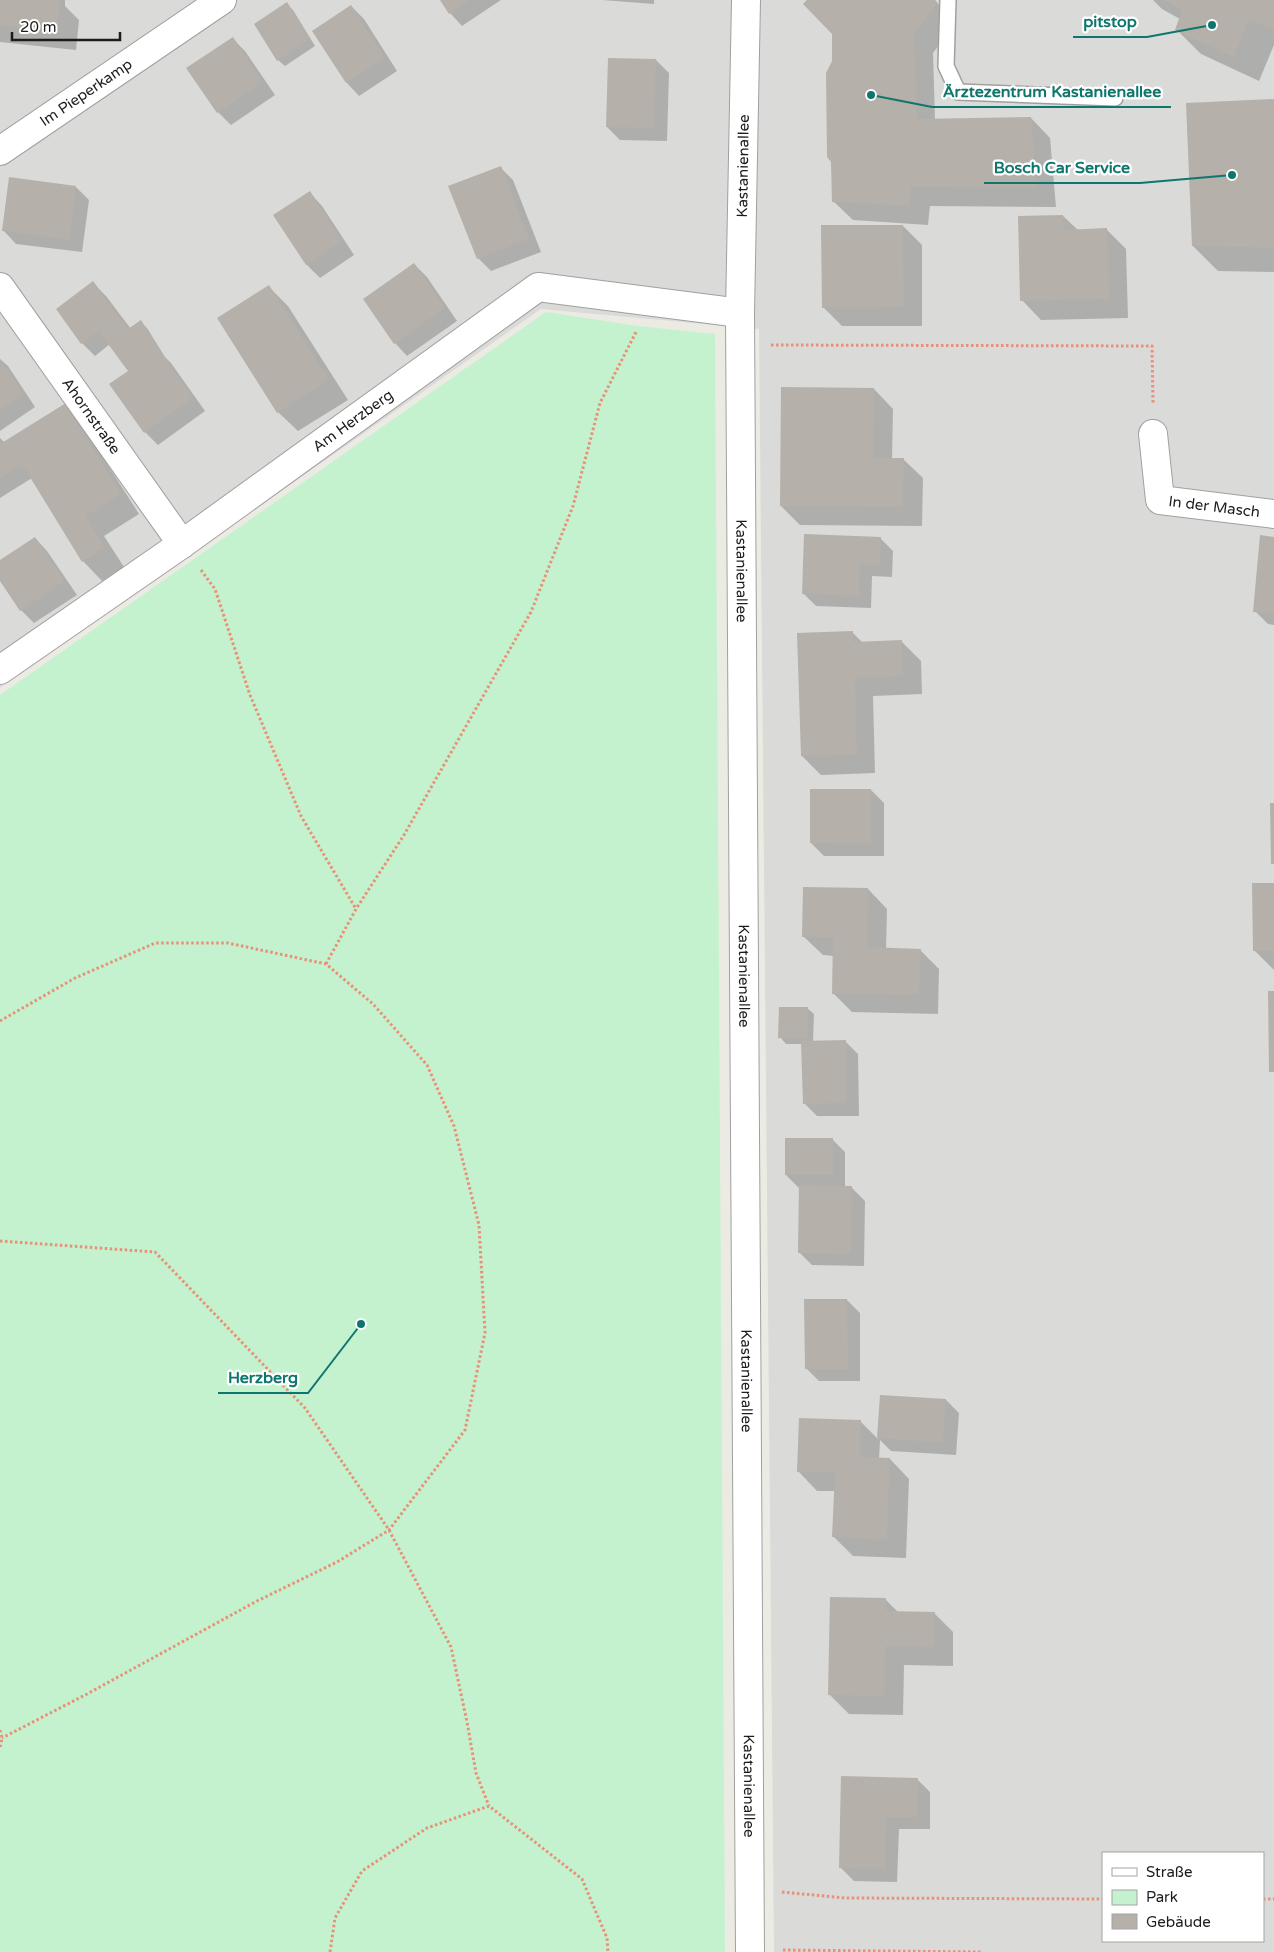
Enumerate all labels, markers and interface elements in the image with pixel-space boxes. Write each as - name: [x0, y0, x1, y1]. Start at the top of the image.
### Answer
- callout: pitstop: [1073, 6, 1147, 37]
- scale bar: [12, 10, 120, 42]
- text: pitstop: [1083, 12, 1137, 32]
- text: 20 m: [20, 18, 57, 36]
- street label: Im Pieperkamp: [36, 55, 135, 130]
- callout: Ärztezentrum Kastanienallee: [932, 76, 1171, 107]
- text: Ärztezentrum Kastanienallee: [943, 82, 1161, 102]
- street label: Kastanienallee: [733, 114, 753, 218]
- callout: Bosch Car Service: [984, 152, 1140, 183]
- text: Bosch Car Service: [994, 158, 1130, 178]
- street label: Ahornstraße: [58, 374, 124, 457]
- street label: Am Herzberg: [309, 386, 396, 456]
- street label: In der Masch: [1167, 492, 1261, 521]
- street label: Kastanienallee: [732, 519, 751, 623]
- street label: Kastanienallee: [735, 924, 753, 1028]
- street label: Kastanienallee: [737, 1329, 756, 1433]
- callout: Herzberg: [218, 1362, 308, 1393]
- text: Herzberg: [228, 1368, 298, 1388]
- street label: Kastanienallee: [740, 1734, 758, 1838]
- legend: [1102, 1852, 1264, 1942]
- text: Straße: [1146, 1863, 1192, 1881]
- text: Park: [1146, 1888, 1178, 1906]
- text: Gebäude: [1146, 1913, 1211, 1931]

